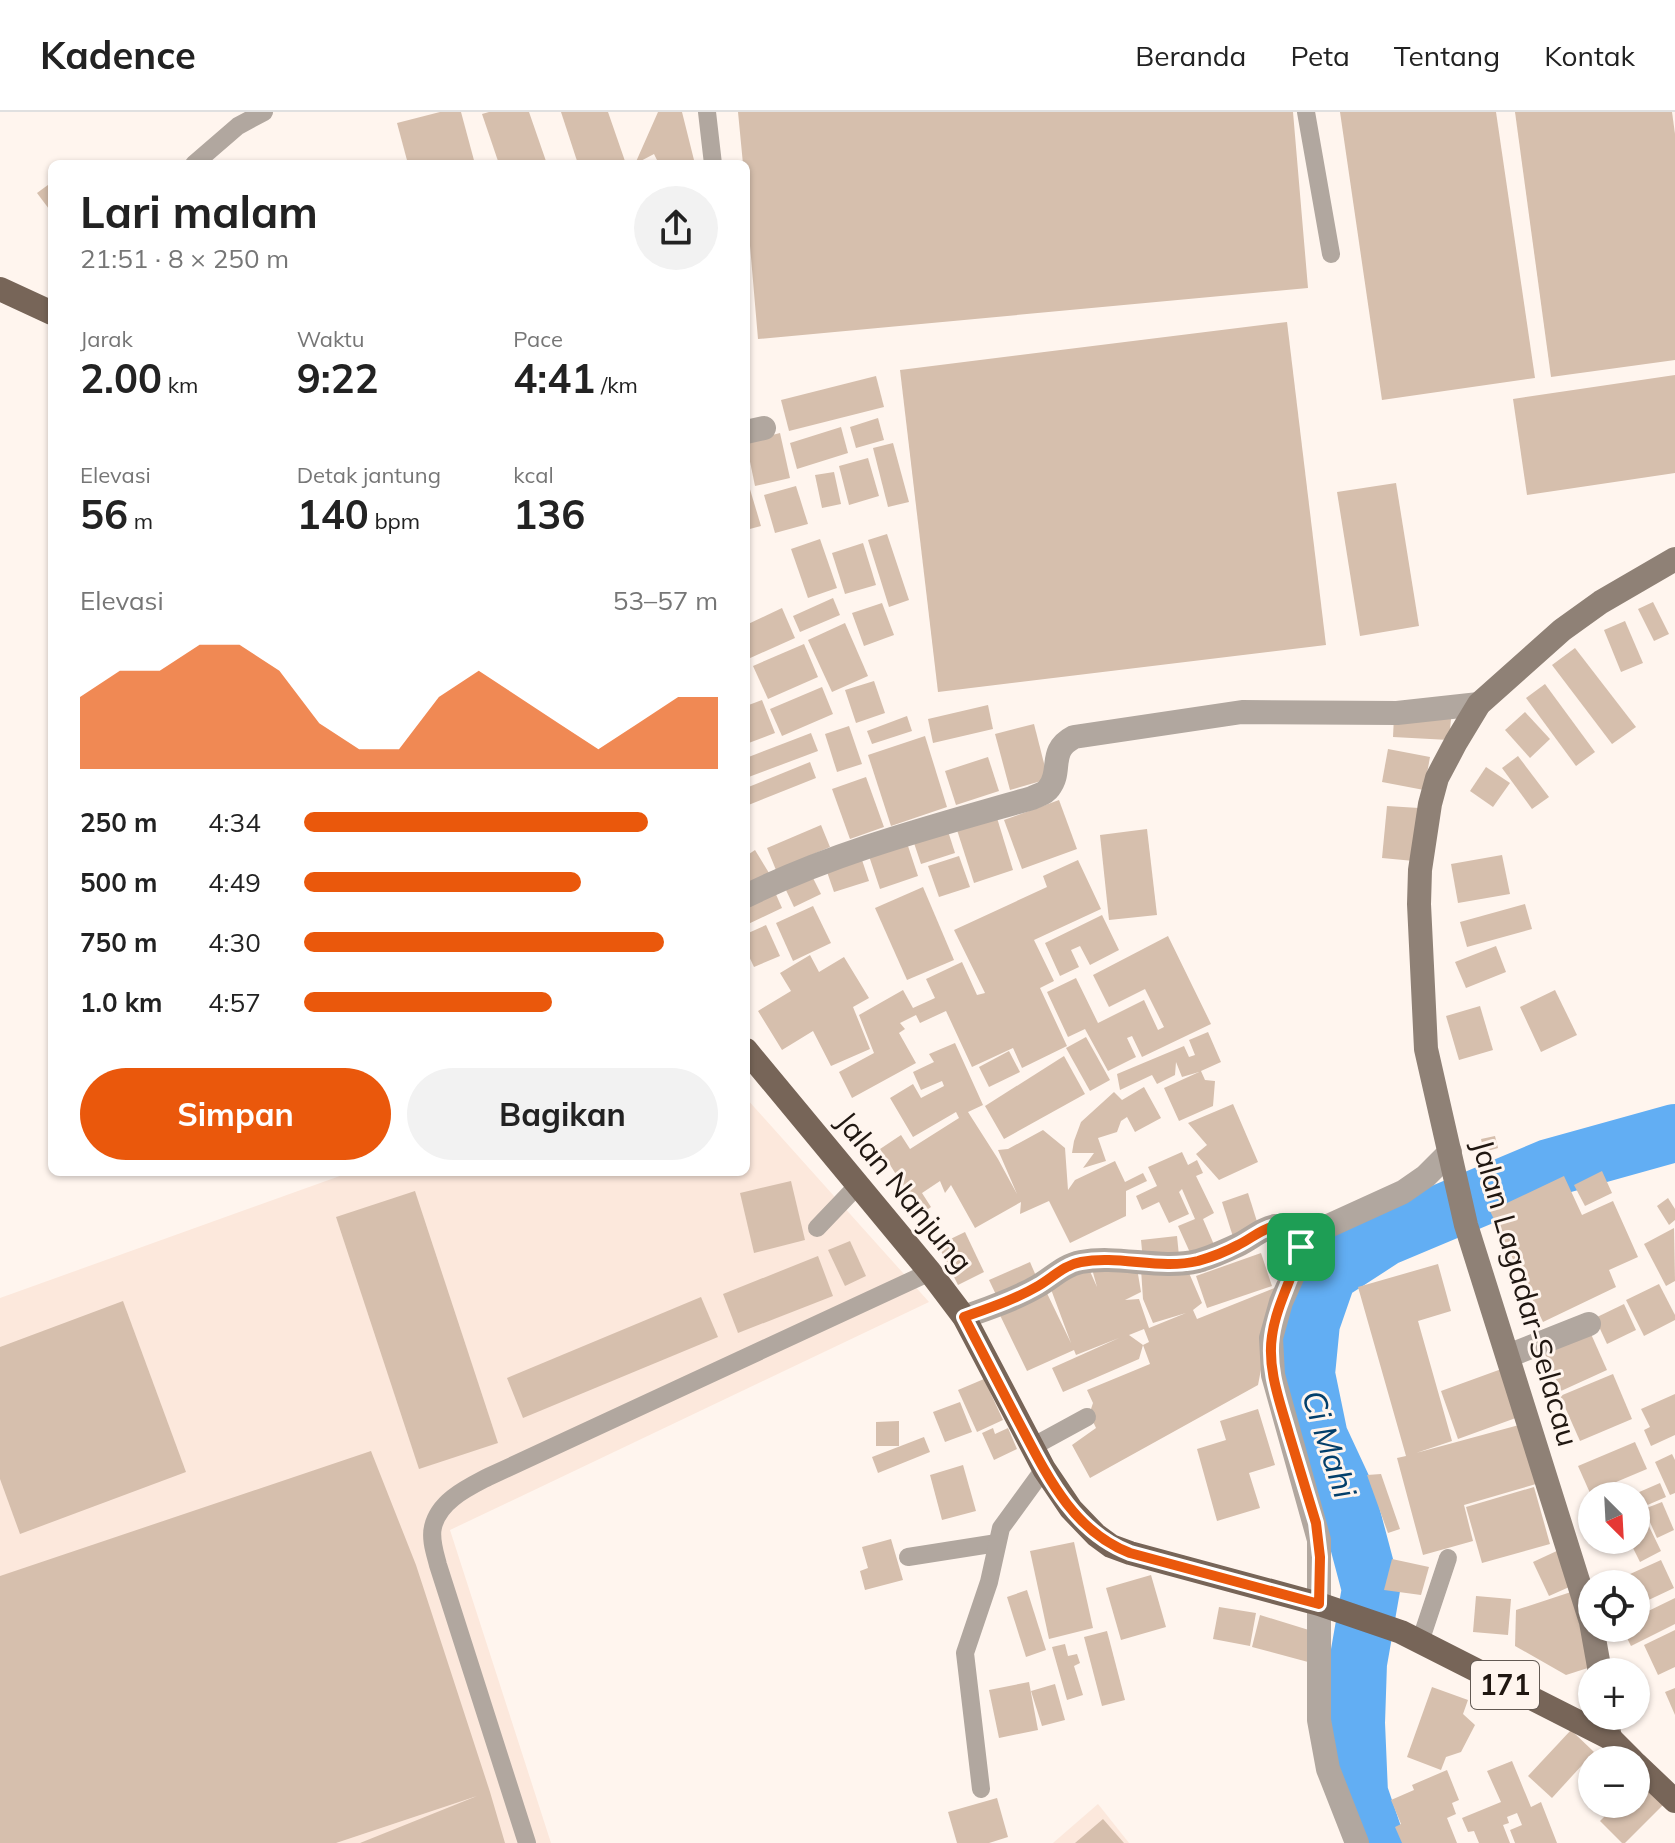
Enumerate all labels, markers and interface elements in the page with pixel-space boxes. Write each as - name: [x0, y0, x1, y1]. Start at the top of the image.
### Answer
- text: Kadence: [40, 31, 196, 79]
- text: Beranda: [1135, 38, 1246, 73]
- text: Peta: [1290, 38, 1350, 73]
- text: Tentang: [1394, 38, 1500, 73]
- text: Kontak: [1544, 38, 1635, 73]
- text: Lari malam: [80, 184, 318, 239]
- button: share: [634, 186, 718, 270]
- text: 21:51 · 8 × 250 m: [80, 242, 289, 275]
- text: Jarak: [80, 325, 133, 353]
- text: Waktu: [297, 325, 365, 353]
- text: Pace: [513, 325, 563, 353]
- text: 2.00: [80, 353, 162, 403]
- text: 9:22: [297, 353, 379, 403]
- text: 4:41: [513, 353, 595, 403]
- text: km: [162, 371, 198, 399]
- text: /km: [595, 371, 638, 399]
- text: Elevasi: [80, 461, 151, 489]
- text: Detak jantung: [297, 461, 441, 489]
- text: kcal: [513, 461, 554, 489]
- text: 56: [80, 489, 128, 539]
- text: 140: [297, 489, 369, 539]
- text: 136: [513, 489, 585, 539]
- text: m: [128, 507, 153, 535]
- text: bpm: [369, 507, 420, 535]
- text: Elevasi: [80, 584, 164, 617]
- text: 53–57 m: [613, 584, 718, 617]
- text: 250 m: [80, 806, 157, 839]
- text: 4:34: [208, 806, 261, 839]
- text: 500 m: [80, 866, 157, 899]
- text: 4:49: [208, 866, 261, 899]
- text: 750 m: [80, 926, 157, 959]
- text: 4:30: [208, 926, 261, 959]
- text: 1.0 km: [80, 986, 163, 1019]
- text: 4:57: [208, 986, 261, 1019]
- button: Simpan: [80, 1068, 391, 1160]
- button: Bagikan: [407, 1068, 718, 1160]
- street label: Jalan Nanjung: [828, 1103, 981, 1280]
- street label: Jalan Lagadar-Selacau: [1464, 1135, 1588, 1451]
- pin: [1267, 1213, 1335, 1281]
- icon: arrive: [1279, 1225, 1323, 1269]
- water label: Ci Mahi: [1294, 1385, 1366, 1503]
- north arrow: [1578, 1482, 1650, 1554]
- map controls: [1578, 1482, 1650, 1818]
- button: locate: [1578, 1570, 1650, 1642]
- button: +: [1578, 1658, 1650, 1730]
- road number: 171: [1471, 1661, 1539, 1709]
- button: −: [1578, 1746, 1650, 1818]

